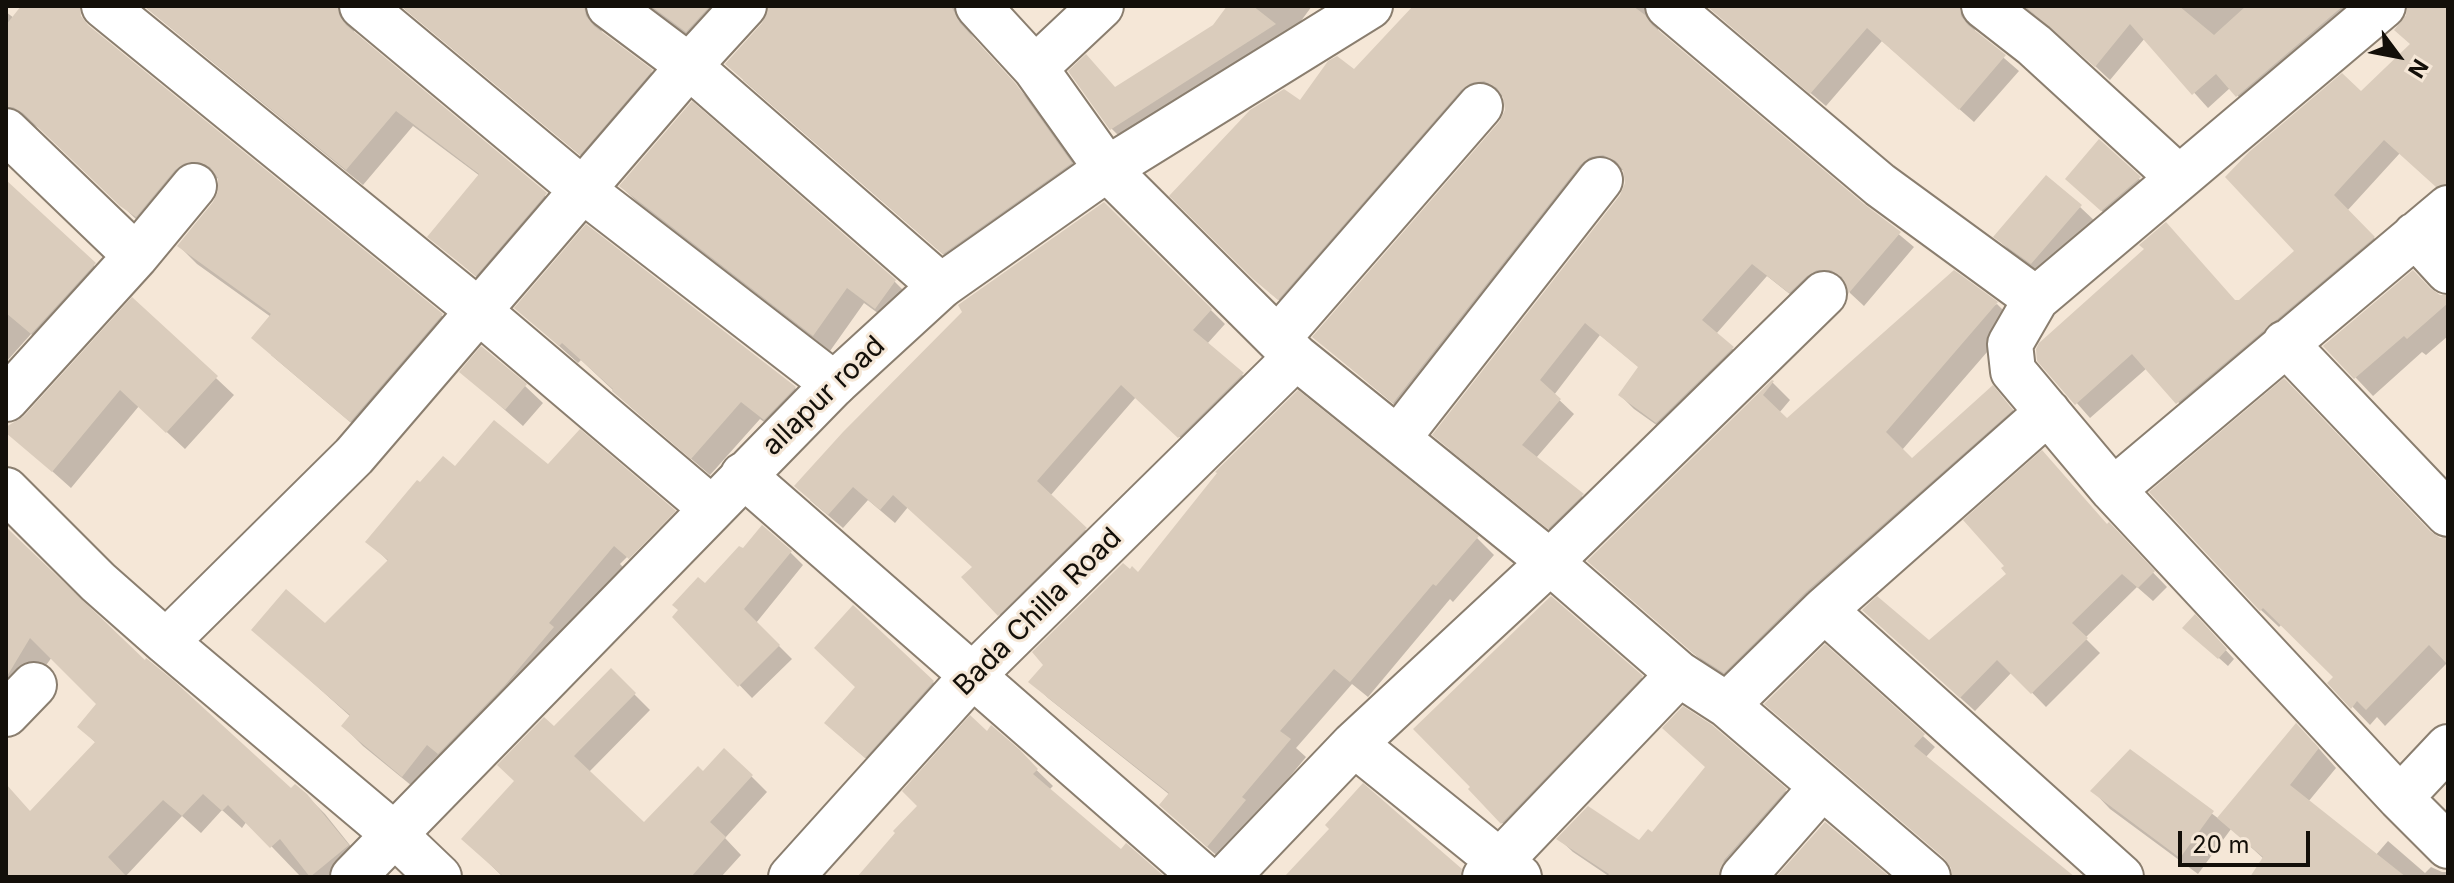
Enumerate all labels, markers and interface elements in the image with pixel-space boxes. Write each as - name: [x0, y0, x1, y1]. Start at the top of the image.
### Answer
- north arrow: [2358, 16, 2438, 96]
- text: N: [2403, 55, 2434, 83]
- street label: allapur road: [756, 329, 892, 463]
- street label: Bada Chilla Road: [947, 521, 1129, 703]
- scale bar: [2182, 815, 2314, 865]
- text: 20 m: [2192, 830, 2250, 859]

